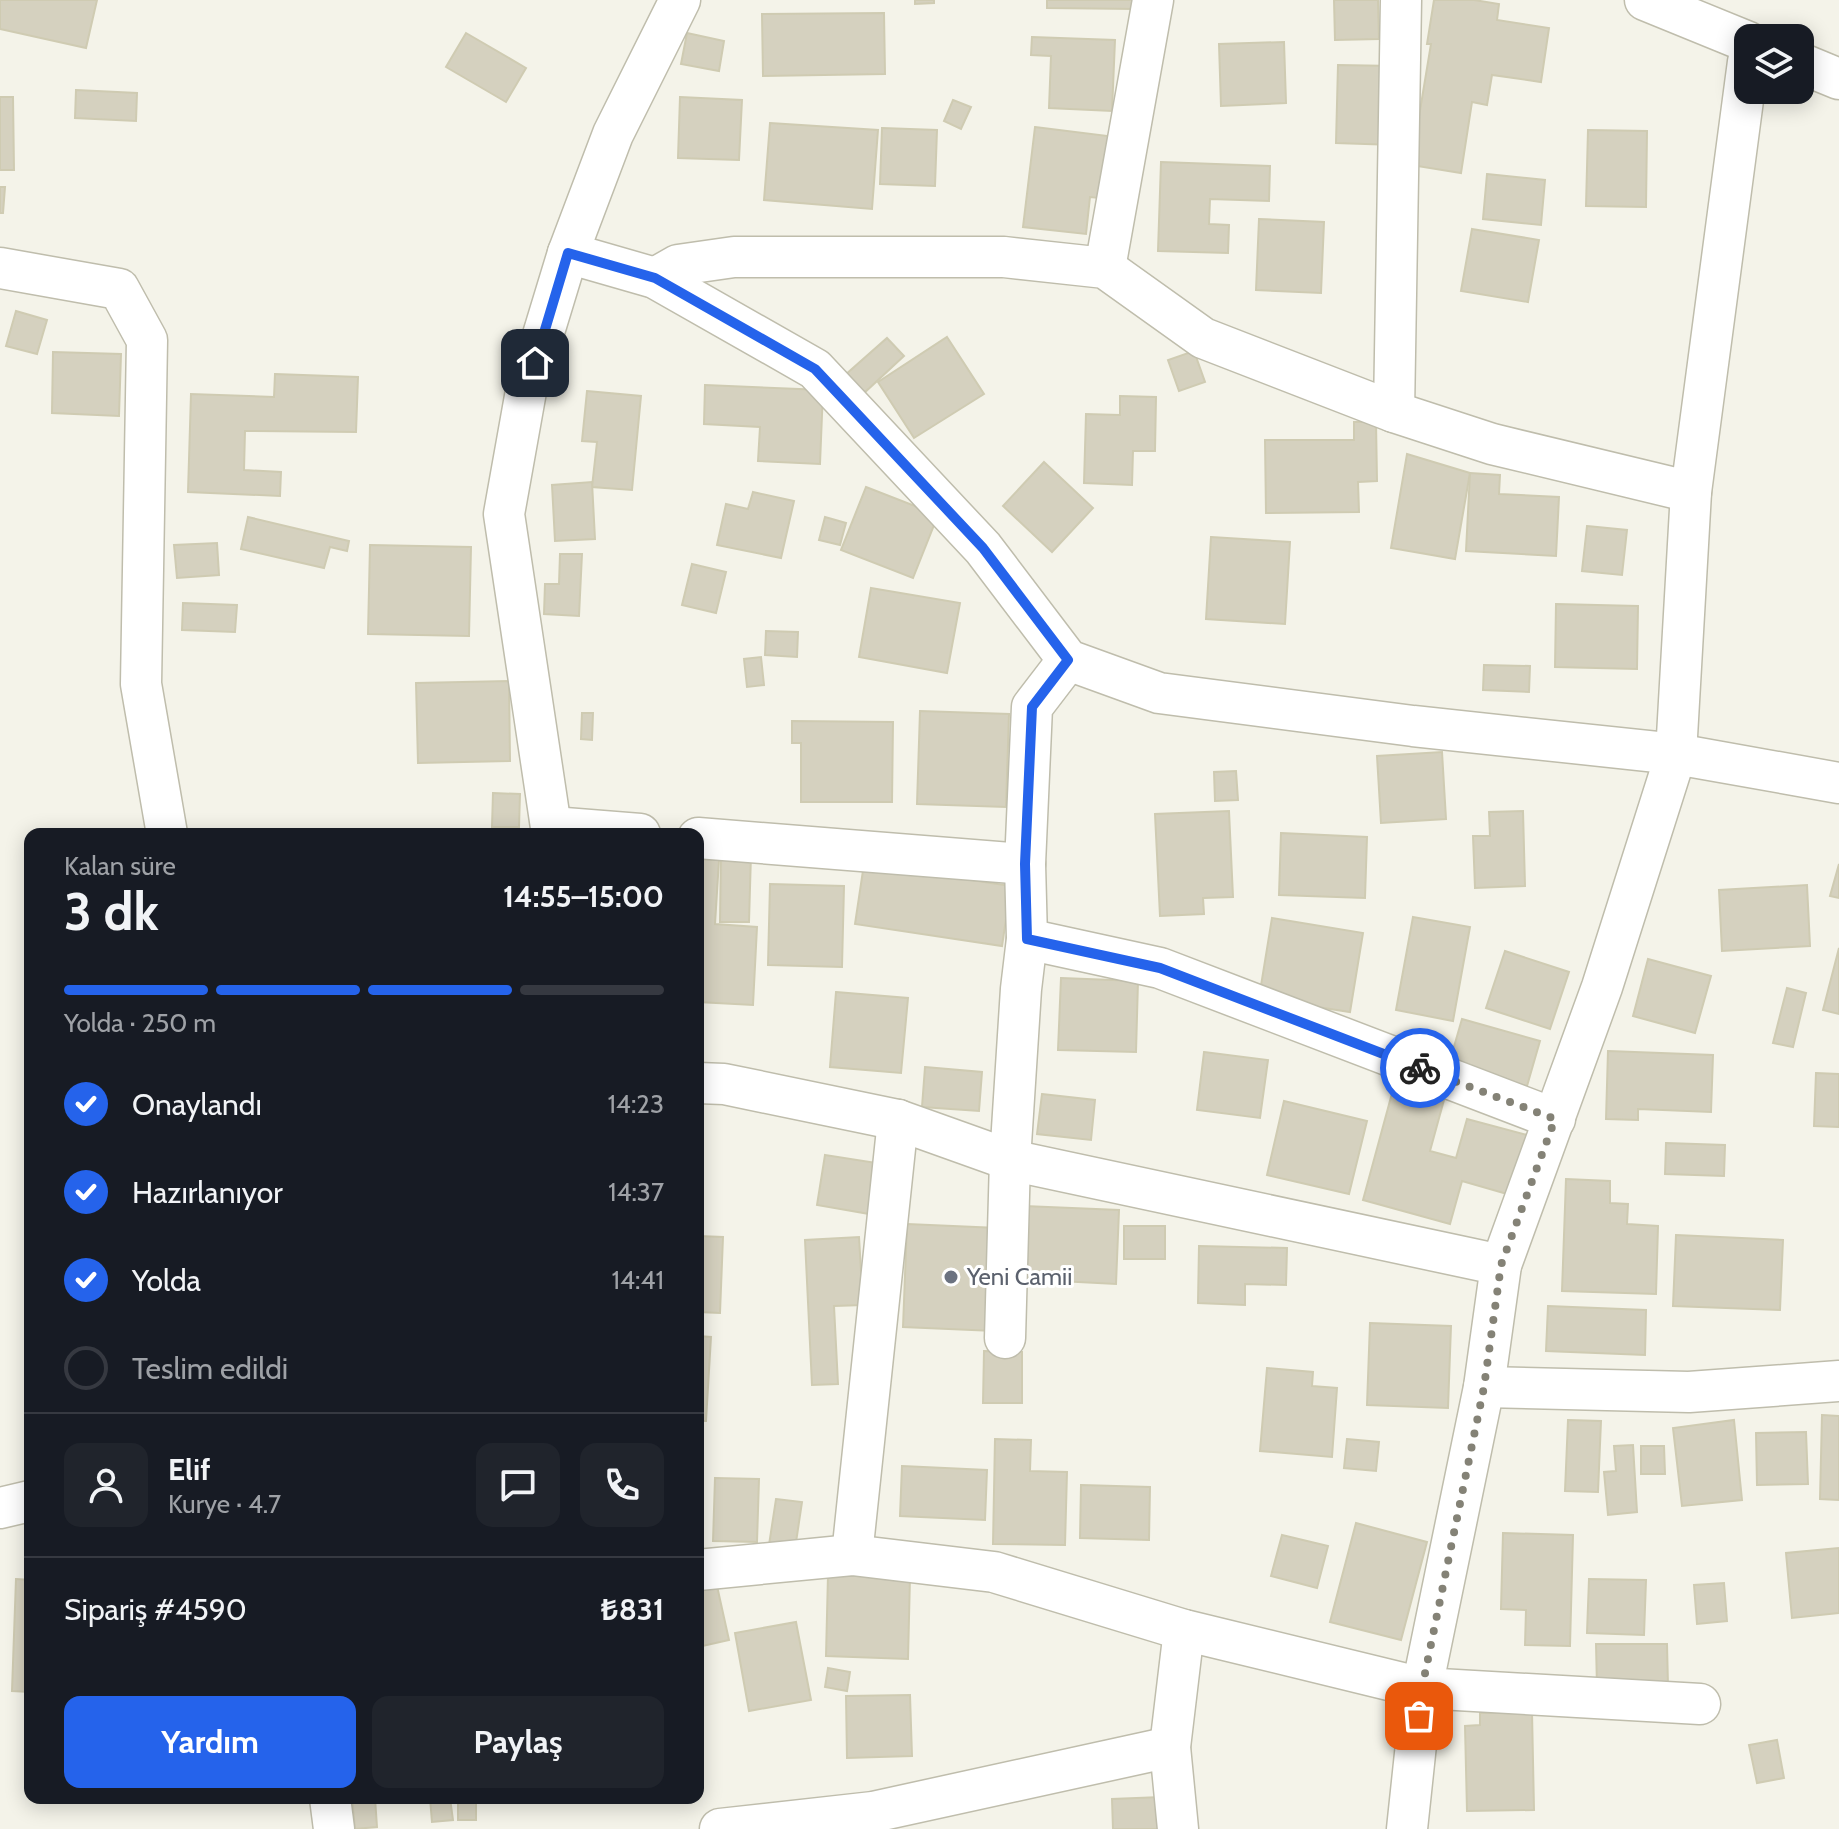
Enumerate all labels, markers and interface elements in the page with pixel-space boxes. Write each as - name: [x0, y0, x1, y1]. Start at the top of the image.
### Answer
- map controls: [1734, 24, 1814, 104]
- button: layers: [1734, 24, 1814, 104]
- pin: [501, 329, 569, 397]
- icon: home: [513, 341, 557, 385]
- text: Kalan süre: [64, 850, 176, 882]
- text: 14:55–15:00: [503, 878, 664, 915]
- text: 3 dk: [64, 880, 159, 943]
- text: Yolda · 250 m: [64, 1007, 216, 1039]
- courier: [1380, 1028, 1460, 1108]
- icon: bike: [1398, 1046, 1442, 1090]
- icon: check: [64, 1082, 108, 1126]
- text: Onaylandı: [132, 1086, 262, 1123]
- text: 14:23: [607, 1088, 664, 1120]
- icon: check: [64, 1170, 108, 1214]
- text: Hazırlanıyor: [132, 1174, 283, 1211]
- text: 14:37: [608, 1176, 664, 1208]
- icon: check: [64, 1258, 108, 1302]
- text: Yolda: [132, 1262, 201, 1299]
- place label: Yeni Camii: [966, 1262, 1072, 1291]
- text: 14:41: [612, 1264, 664, 1296]
- marker: Yeni Camii: [942, 1268, 960, 1286]
- text: Teslim edildi: [132, 1350, 288, 1387]
- button: person: [64, 1443, 148, 1527]
- button: chat: [476, 1443, 560, 1527]
- button: phone: [580, 1443, 664, 1527]
- text: Elif: [168, 1451, 210, 1488]
- text: Kurye · 4.7: [168, 1488, 281, 1520]
- text: Sipariş #4590: [64, 1591, 247, 1628]
- text: ₺831: [601, 1591, 664, 1628]
- pin: [1385, 1682, 1453, 1750]
- icon: bag: [1397, 1694, 1441, 1738]
- button: Yardım: [64, 1696, 356, 1788]
- button: Paylaş: [372, 1696, 664, 1788]

